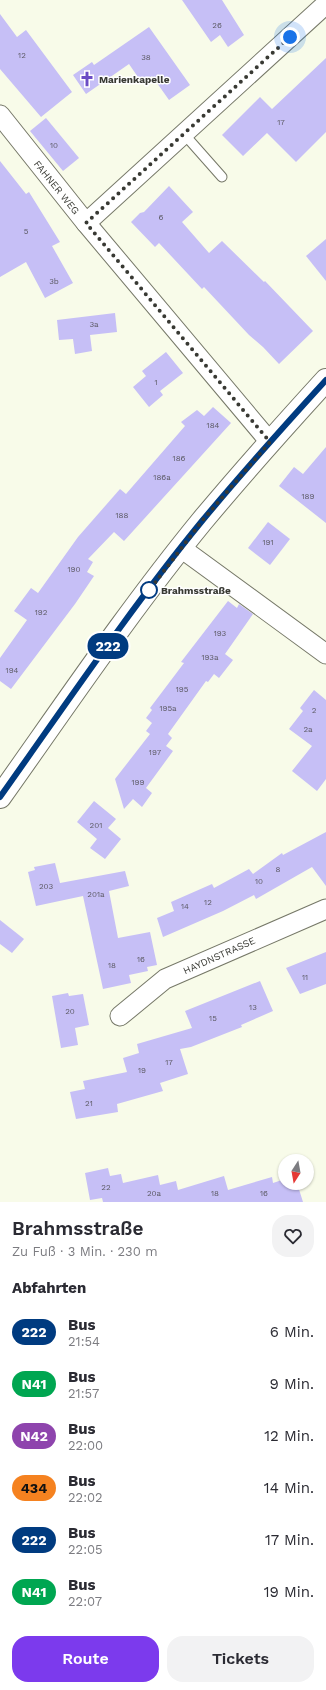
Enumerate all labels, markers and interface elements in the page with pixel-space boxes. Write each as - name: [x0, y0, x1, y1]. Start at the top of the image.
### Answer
- house number: 26: [212, 21, 222, 30]
- your location: [280, 27, 300, 47]
- house number: 12: [18, 51, 26, 60]
- house number: 38: [141, 53, 151, 62]
- church icon: Marienkapelle: [78, 70, 96, 88]
- place label: Marienkapelle: [99, 74, 170, 85]
- house number: 17: [277, 118, 285, 127]
- house number: 10: [50, 141, 58, 150]
- street label: FAHNER WEG: [32, 158, 82, 216]
- house number: 6: [159, 213, 164, 222]
- house number: 5: [24, 227, 29, 236]
- house number: 3b: [49, 277, 59, 286]
- house number: 3a: [89, 320, 99, 329]
- house number: 1: [154, 378, 158, 387]
- house number: 184: [207, 421, 220, 430]
- house number: 186: [173, 454, 186, 463]
- house number: 186a: [153, 473, 171, 482]
- house number: 189: [302, 492, 315, 501]
- house number: 188: [116, 511, 129, 520]
- house number: 191: [262, 538, 274, 547]
- house number: 190: [67, 565, 81, 574]
- marker: Brahmsstraße: [140, 581, 158, 599]
- place label: Brahmsstraße: [161, 585, 231, 596]
- house number: 192: [35, 608, 48, 617]
- house number: 193: [214, 629, 227, 638]
- line badge: 222: [85, 633, 131, 659]
- text: 222: [95, 638, 121, 654]
- house number: 193a: [201, 653, 219, 662]
- house number: 194: [6, 666, 19, 675]
- house number: 195: [176, 685, 189, 694]
- house number: 195a: [159, 704, 177, 713]
- house number: 2: [312, 706, 317, 715]
- house number: 2a: [303, 725, 313, 734]
- house number: 197: [149, 748, 162, 757]
- house number: 199: [132, 778, 145, 787]
- house number: 201: [90, 821, 102, 830]
- house number: 8: [276, 865, 281, 874]
- house number: 10: [255, 877, 263, 886]
- house number: 203: [39, 882, 53, 891]
- house number: 201a: [87, 890, 105, 899]
- house number: 12: [204, 898, 212, 907]
- house number: 14: [181, 902, 189, 911]
- street label: HAYDNSTRASSE: [181, 935, 257, 976]
- house number: 16: [137, 955, 145, 964]
- house number: 18: [108, 961, 116, 970]
- house number: 11: [302, 973, 308, 982]
- house number: 13: [249, 1003, 257, 1012]
- house number: 20: [65, 1007, 75, 1016]
- house number: 15: [209, 1014, 217, 1023]
- house number: 17: [165, 1058, 173, 1067]
- house number: 19: [138, 1066, 146, 1075]
- house number: 21: [85, 1099, 93, 1108]
- north arrow: [278, 1154, 314, 1190]
- map controls: [278, 1154, 314, 1190]
- house number: 22: [101, 1183, 111, 1192]
- house number: 20a: [147, 1189, 162, 1198]
- house number: 18: [211, 1189, 219, 1198]
- house number: 16: [260, 1189, 268, 1198]
- button: heart: [272, 1215, 314, 1257]
- text: Brahmsstraße: [12, 1217, 143, 1240]
- text: Zu Fuß · 3 Min. · 230 m: [12, 1244, 158, 1259]
- text: Abfahrten: [12, 1279, 86, 1297]
- text: Bus: [68, 1316, 96, 1334]
- text: 6 Min.: [270, 1323, 314, 1341]
- text: 222: [21, 1324, 47, 1340]
- text: 21:54: [68, 1334, 100, 1349]
- text: Bus: [68, 1368, 96, 1386]
- text: 9 Min.: [270, 1375, 314, 1393]
- text: N41: [21, 1376, 47, 1392]
- text: 21:57: [68, 1386, 99, 1401]
- text: Bus: [68, 1420, 96, 1438]
- text: 12 Min.: [264, 1427, 314, 1445]
- text: N42: [20, 1428, 48, 1444]
- text: 22:00: [68, 1438, 103, 1453]
- text: Bus: [68, 1472, 96, 1490]
- text: 14 Min.: [264, 1479, 314, 1497]
- text: 434: [21, 1480, 47, 1496]
- text: 22:02: [68, 1490, 103, 1505]
- text: Bus: [68, 1524, 96, 1542]
- text: 17 Min.: [265, 1531, 314, 1549]
- text: 222: [21, 1532, 47, 1548]
- text: 22:05: [68, 1542, 103, 1557]
- text: Bus: [68, 1576, 96, 1594]
- text: 19 Min.: [264, 1583, 314, 1601]
- text: N41: [21, 1584, 47, 1600]
- text: 22:07: [68, 1594, 102, 1609]
- button: Route: [12, 1636, 159, 1682]
- button: Tickets: [167, 1636, 314, 1682]

